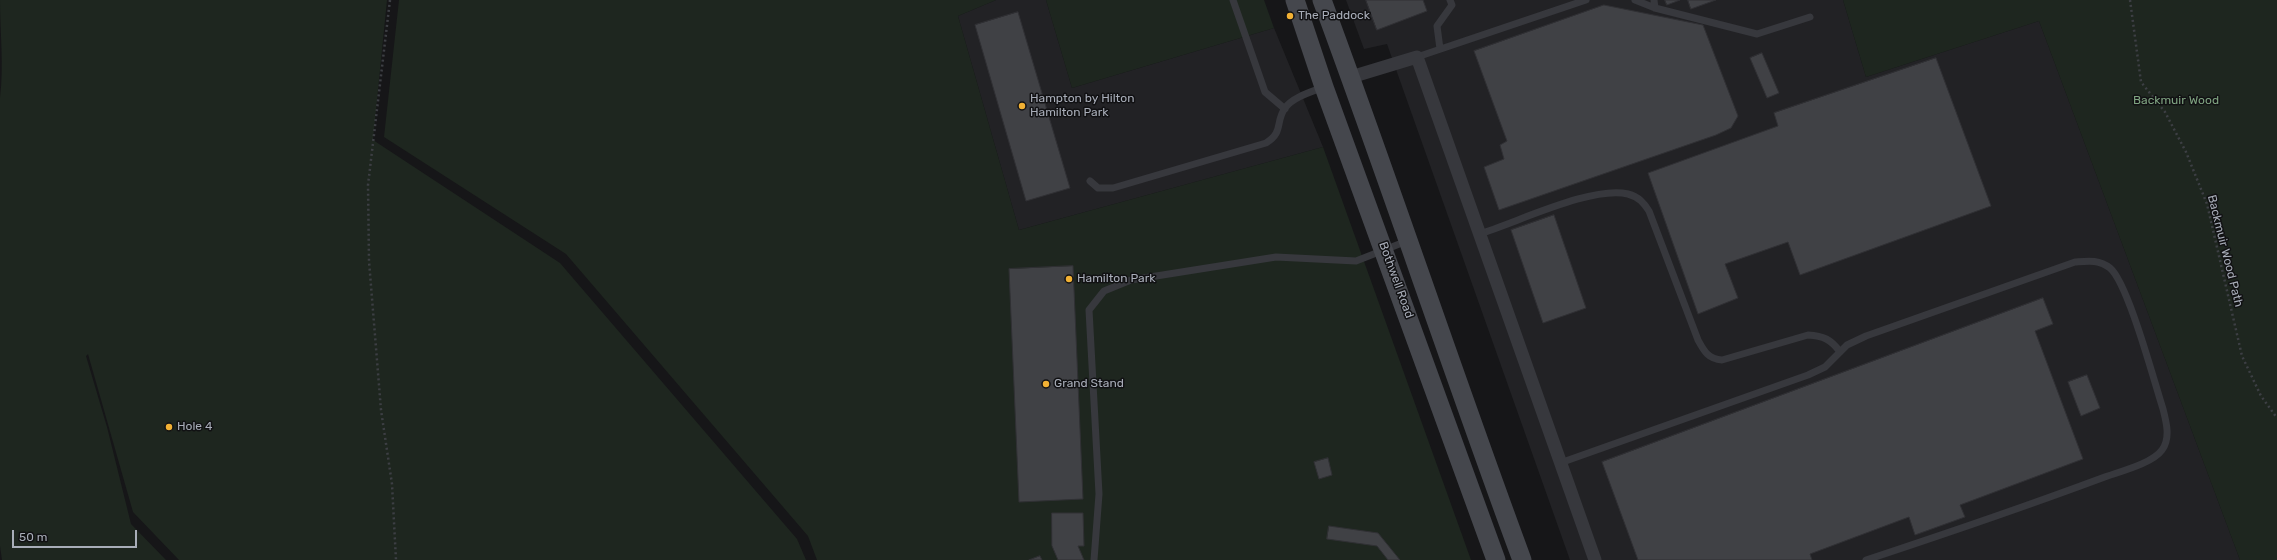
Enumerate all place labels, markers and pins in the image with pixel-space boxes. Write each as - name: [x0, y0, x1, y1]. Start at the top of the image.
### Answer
- place label: The Paddock: [1298, 9, 1370, 23]
- marker: The Paddock: [1285, 11, 1295, 21]
- place label: Hampton by Hilton Hamilton Park: [1030, 92, 1134, 120]
- marker: Hampton by Hilton Hamilton Park: [1017, 101, 1027, 111]
- place label: Hamilton Park: [1077, 272, 1155, 286]
- marker: Hamilton Park: [1064, 274, 1074, 284]
- place label: Grand Stand: [1054, 377, 1124, 391]
- marker: Grand Stand: [1041, 379, 1051, 389]
- place label: Hole 4: [177, 420, 212, 434]
- marker: Hole 4: [164, 422, 174, 432]

